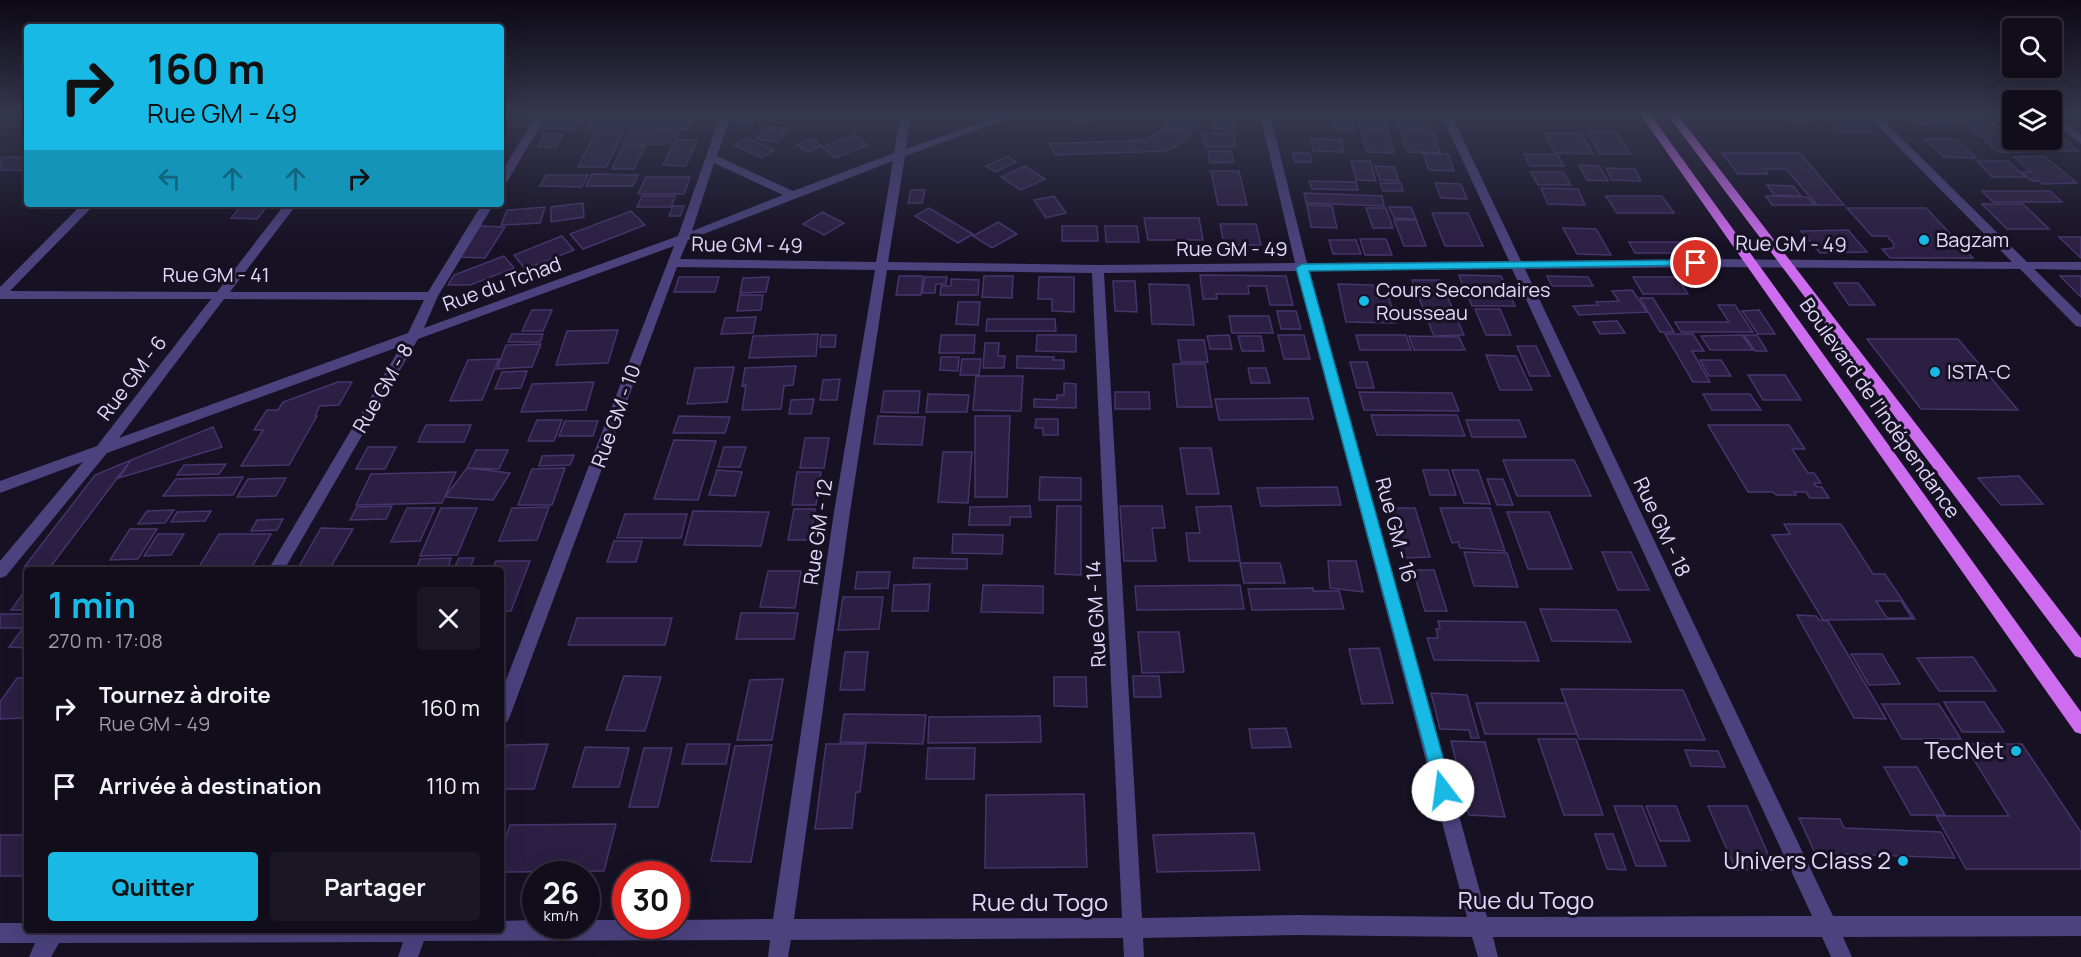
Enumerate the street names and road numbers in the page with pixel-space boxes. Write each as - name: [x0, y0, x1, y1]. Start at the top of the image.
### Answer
- street label: Rue GM - 49: [1735, 229, 1847, 258]
- street label: Rue GM - 49: [691, 230, 803, 259]
- street label: Rue GM - 49: [1176, 235, 1288, 262]
- street label: Rue du Tchad: [439, 250, 565, 317]
- street label: Rue GM - 41: [162, 261, 270, 288]
- street label: Boulevard de l'Indépendance: [1794, 292, 1967, 523]
- street label: Rue GM - 6: [91, 330, 172, 426]
- street label: Rue GM - 8: [346, 338, 419, 437]
- street label: Rue GM - 10: [584, 361, 647, 471]
- street label: Rue GM - 18: [1628, 473, 1697, 581]
- street label: Rue GM - 16: [1370, 474, 1423, 585]
- street label: Rue GM - 12: [797, 477, 838, 587]
- street label: Rue GM - 14: [1079, 560, 1112, 668]
- street label: Rue du Togo: [1458, 883, 1594, 916]
- street label: Rue du Togo: [972, 885, 1108, 918]

